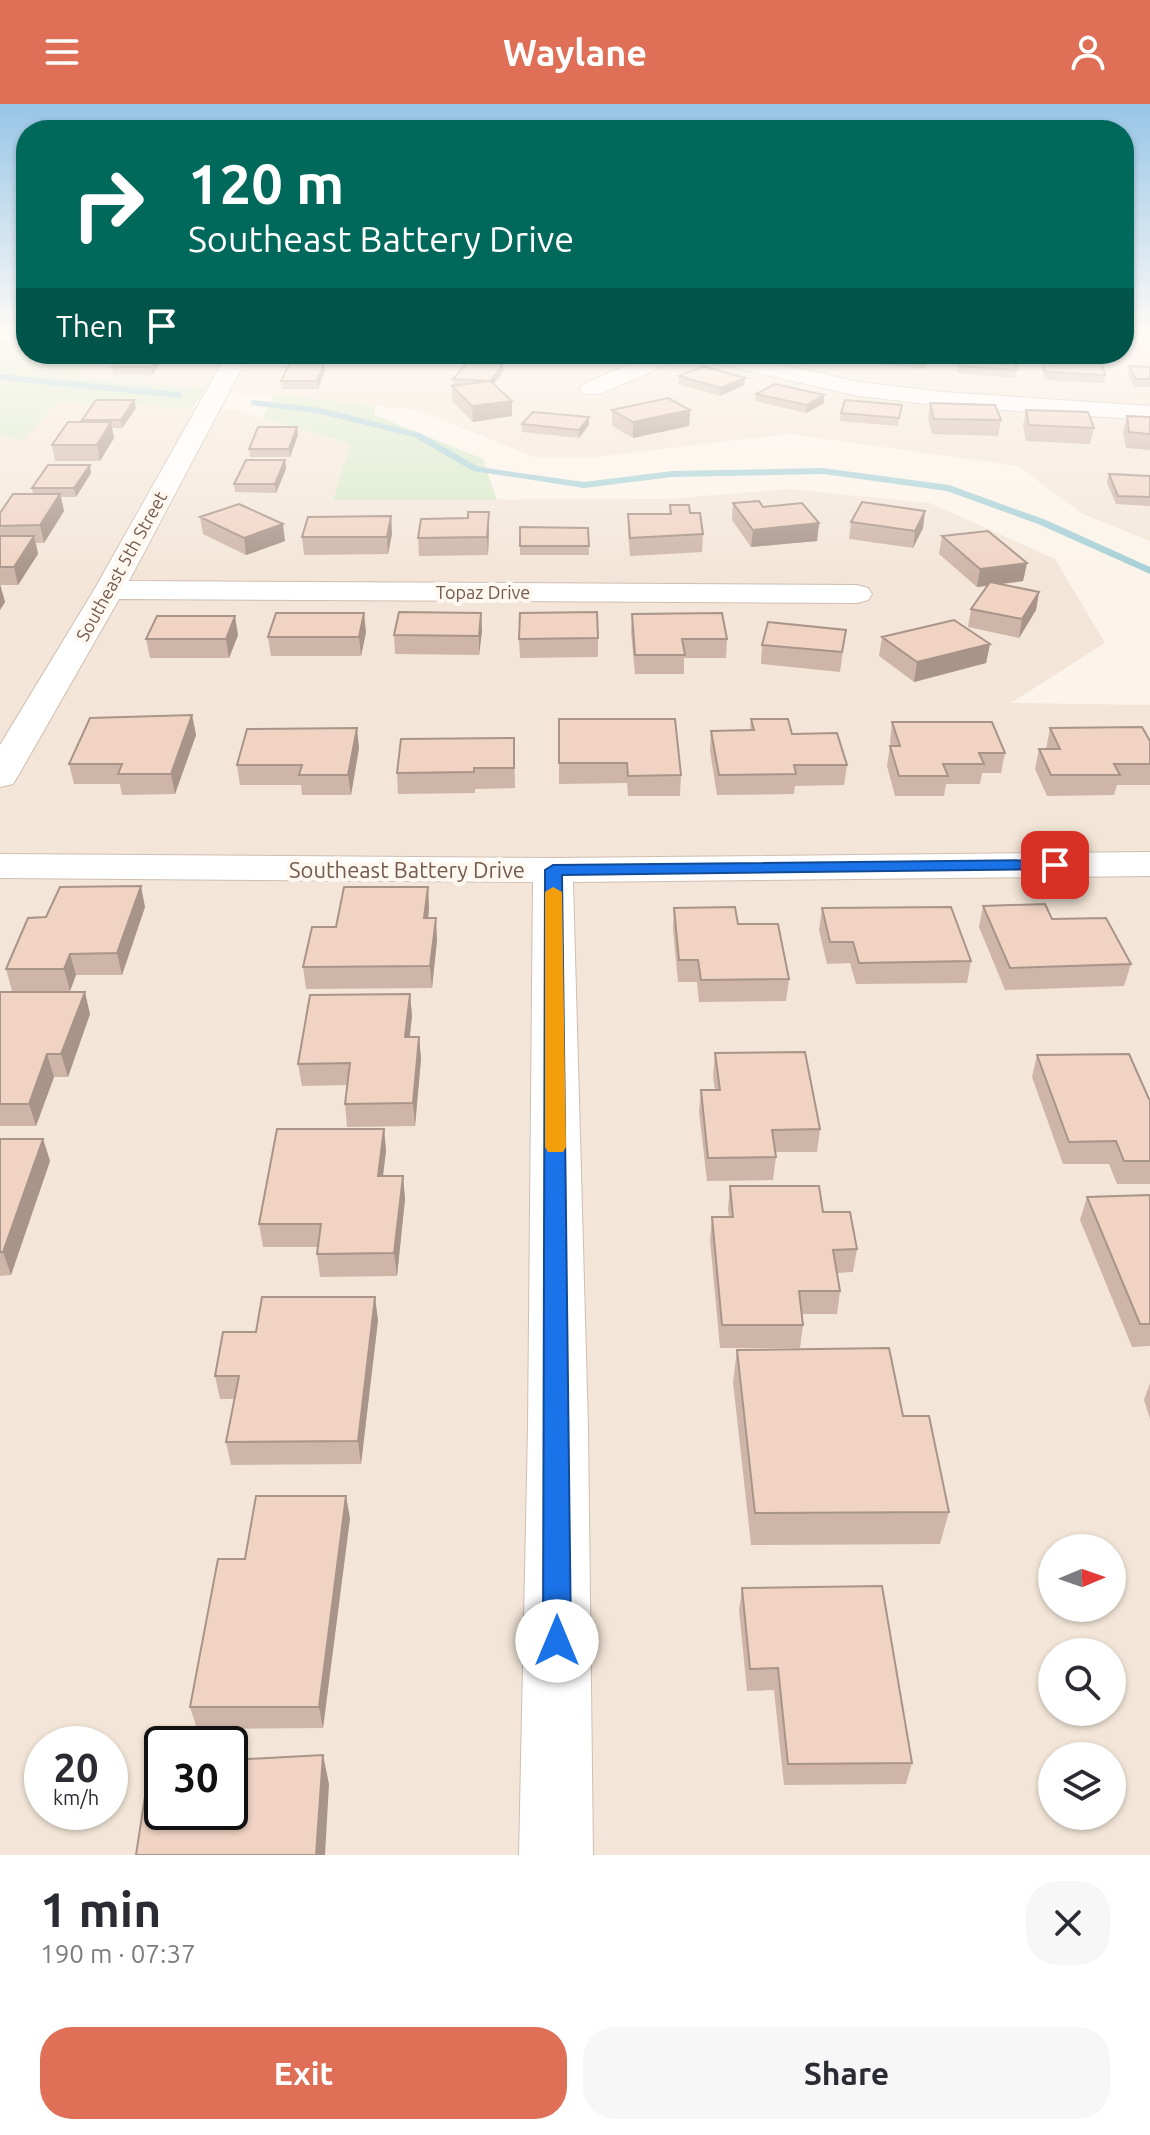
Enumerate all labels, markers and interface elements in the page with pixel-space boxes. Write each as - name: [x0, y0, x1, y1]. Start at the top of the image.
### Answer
- icon: menu: [40, 30, 84, 74]
- icon: person: [1066, 30, 1110, 74]
- text: Waylane: [503, 32, 647, 73]
- icon: right: [56, 152, 160, 256]
- text: 120 m: [188, 152, 344, 215]
- text: Southeast Battery Drive: [188, 218, 574, 259]
- icon: arrive: [140, 304, 184, 348]
- text: Then: [56, 309, 124, 343]
- street label: Southeast 5th Street: [72, 488, 170, 644]
- street label: Topaz Drive: [436, 582, 530, 602]
- pin: [1021, 831, 1089, 899]
- icon: arrive: [1033, 843, 1077, 887]
- street label: Southeast Battery Drive: [289, 857, 525, 882]
- north arrow: [1038, 1534, 1126, 1622]
- map controls: [1038, 1534, 1126, 1830]
- position arrow: [515, 1599, 599, 1683]
- button: search: [1038, 1638, 1126, 1726]
- speed limit sign: 30: [144, 1726, 248, 1830]
- button: layers: [1038, 1742, 1126, 1830]
- text: 20: [53, 1745, 99, 1790]
- text: km/h: [53, 1786, 99, 1809]
- button: close: [1026, 1881, 1110, 1965]
- text: 1 min: [40, 1882, 161, 1936]
- text: 190 m · 07:37: [40, 1939, 196, 1968]
- button: Exit: [40, 2027, 567, 2119]
- button: Share: [583, 2027, 1110, 2119]

